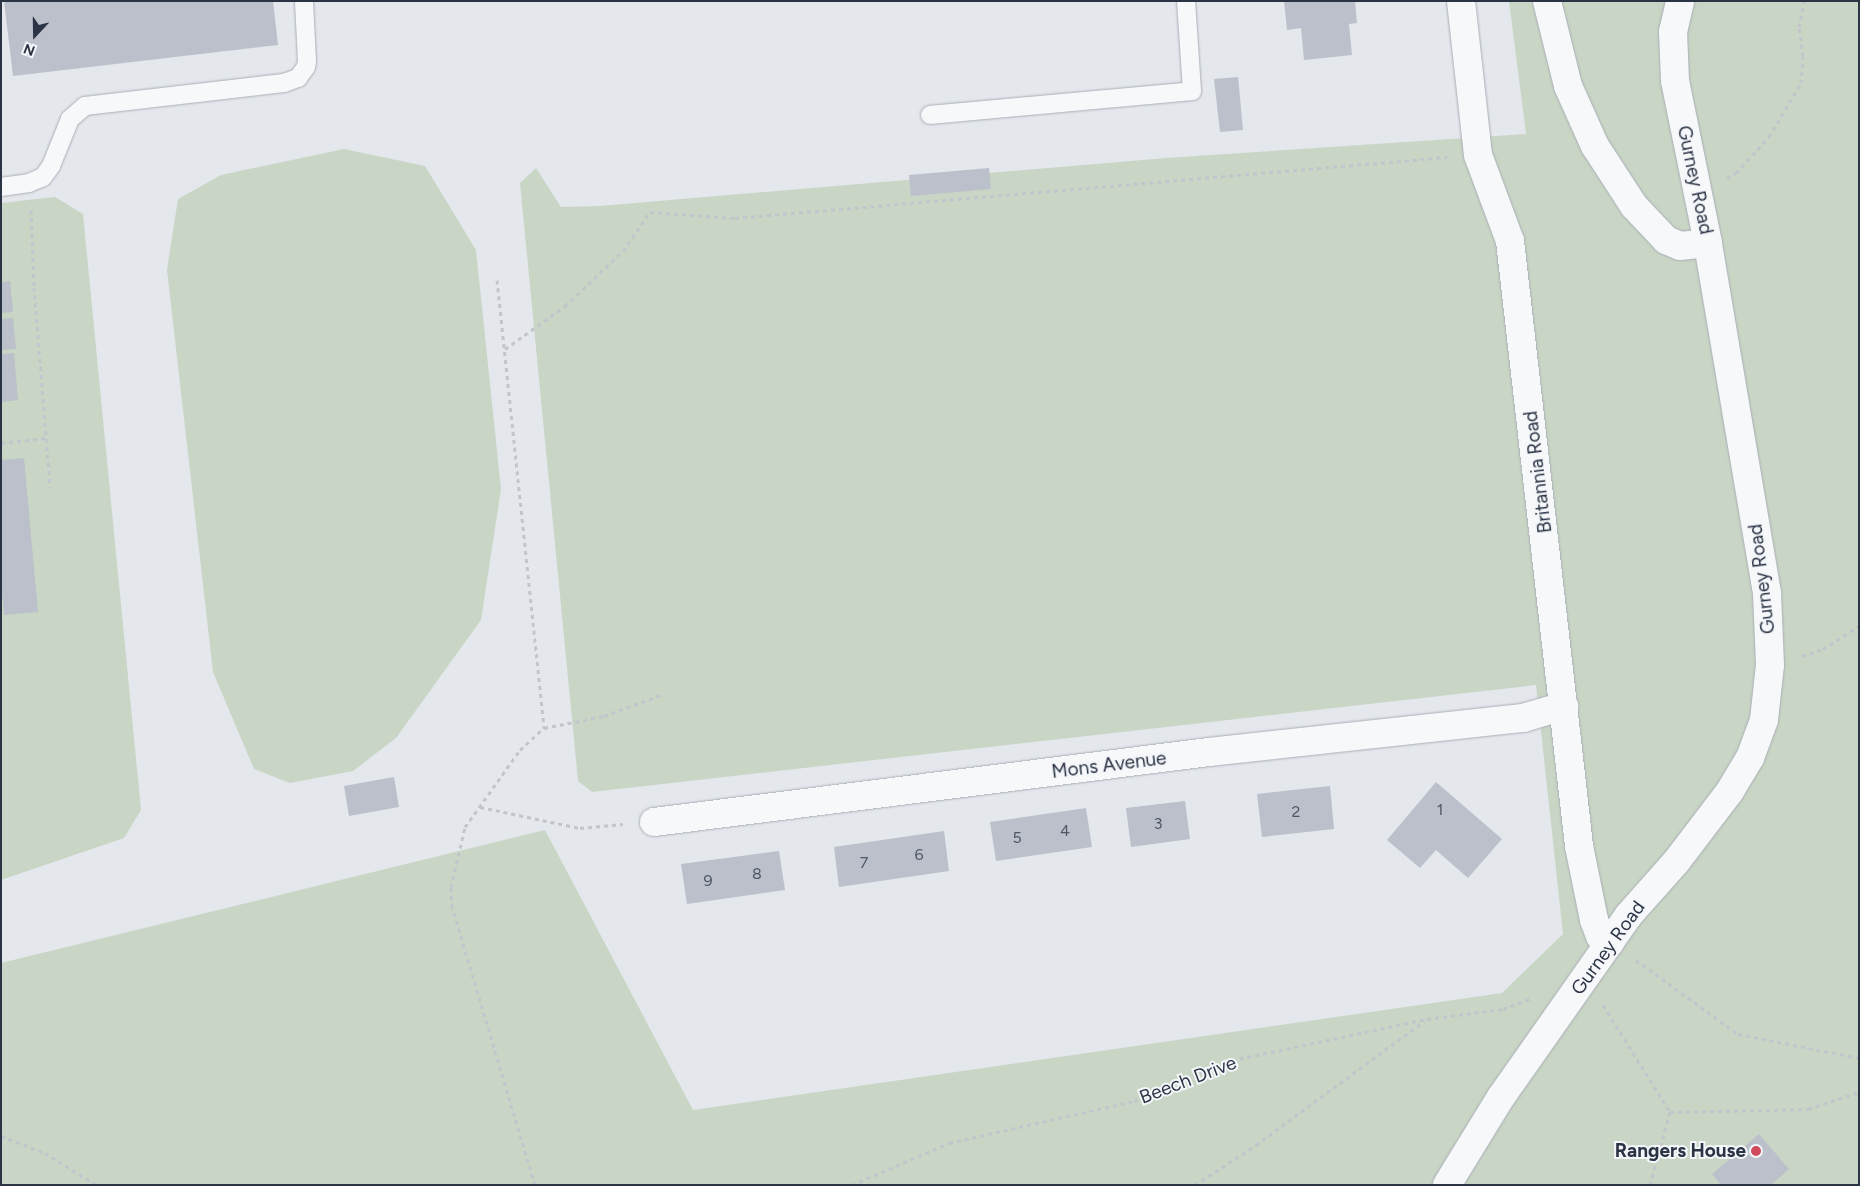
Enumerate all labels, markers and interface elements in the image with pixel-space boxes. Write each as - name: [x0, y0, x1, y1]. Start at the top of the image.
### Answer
- north arrow: [10, 10, 60, 60]
- text: N: [21, 40, 38, 59]
- street label: Gurney Road: [1672, 124, 1718, 236]
- street label: Britannia Road: [1519, 410, 1557, 534]
- street label: Gurney Road: [1744, 523, 1780, 635]
- street label: Mons Avenue: [1050, 747, 1168, 783]
- house number: 1: [1437, 800, 1443, 820]
- house number: 2: [1292, 802, 1300, 822]
- house number: 3: [1154, 814, 1162, 834]
- house number: 4: [1060, 821, 1070, 841]
- house number: 5: [1012, 828, 1022, 848]
- house number: 6: [914, 845, 924, 865]
- house number: 7: [860, 853, 868, 873]
- house number: 8: [752, 864, 762, 884]
- house number: 9: [703, 871, 713, 891]
- street label: Gurney Road: [1566, 897, 1650, 999]
- street label: Beech Drive: [1136, 1051, 1240, 1109]
- place label: Rangers House: [1615, 1140, 1746, 1162]
- marker: Rangers House: [1750, 1145, 1762, 1157]

